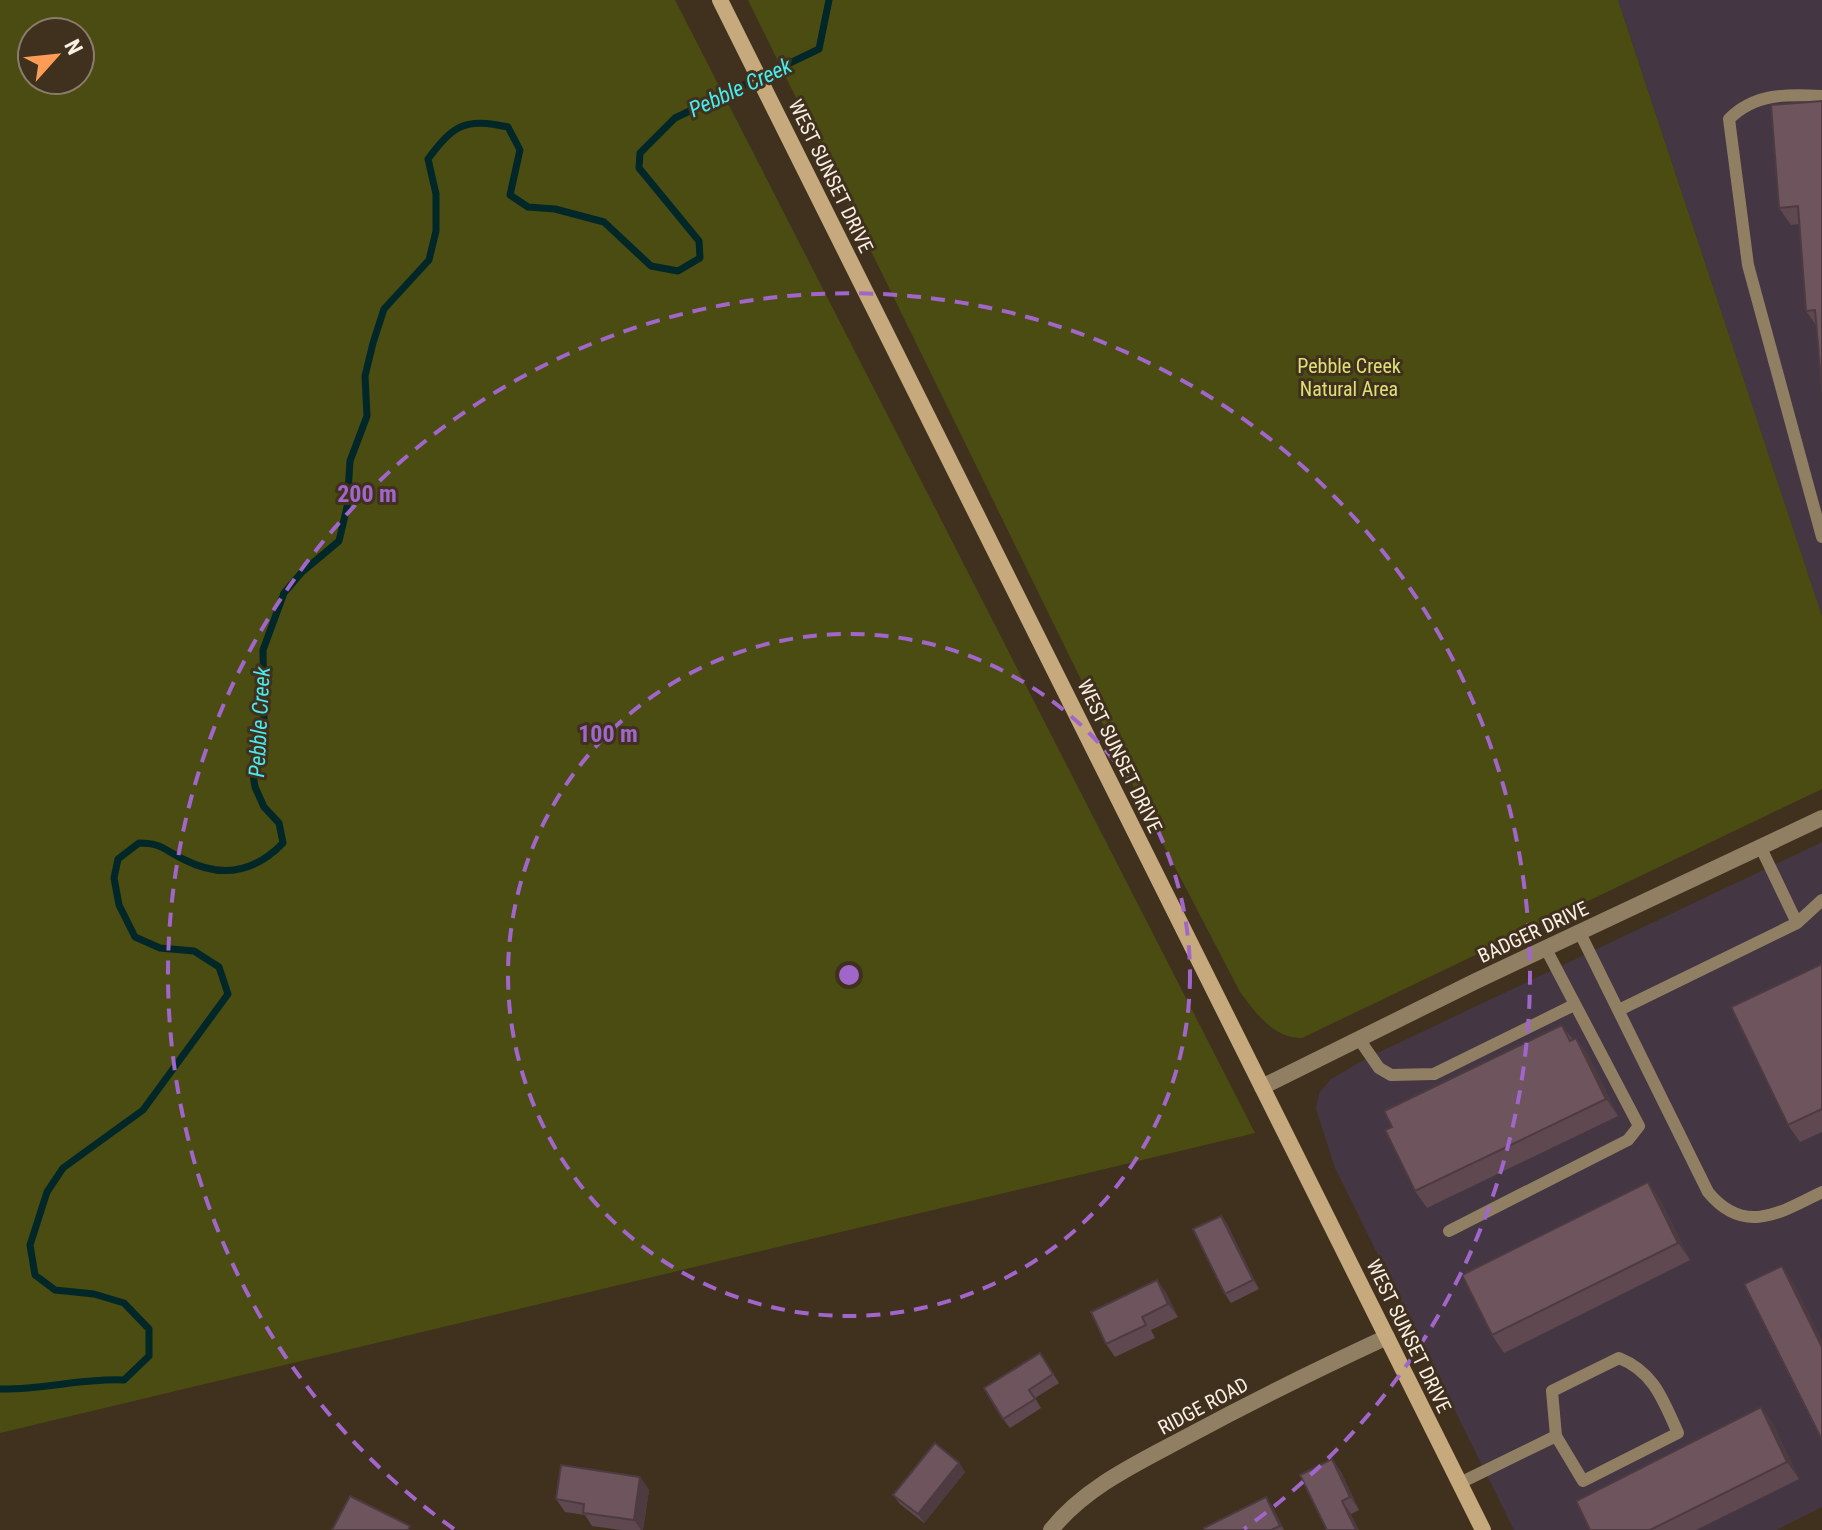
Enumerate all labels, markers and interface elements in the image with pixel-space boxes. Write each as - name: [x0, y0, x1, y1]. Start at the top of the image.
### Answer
- north arrow: [16, 16, 96, 96]
- text: N: [59, 35, 88, 59]
- water label: Pebble Creek: [685, 53, 796, 122]
- street label: WEST SUNSET DRIVE: [784, 95, 879, 257]
- park label: Pebble Creek Natural Area: [1297, 354, 1401, 401]
- text: 200 m: [337, 480, 397, 508]
- water label: Pebble Creek: [244, 666, 275, 778]
- street label: WEST SUNSET DRIVE: [1073, 675, 1168, 837]
- text: 100 m: [578, 720, 638, 748]
- street label: BADGER DRIVE: [1474, 896, 1592, 968]
- centre of rings: [835, 961, 863, 989]
- street label: WEST SUNSET DRIVE: [1362, 1255, 1457, 1417]
- street label: RIDGE ROAD: [1154, 1372, 1252, 1440]

